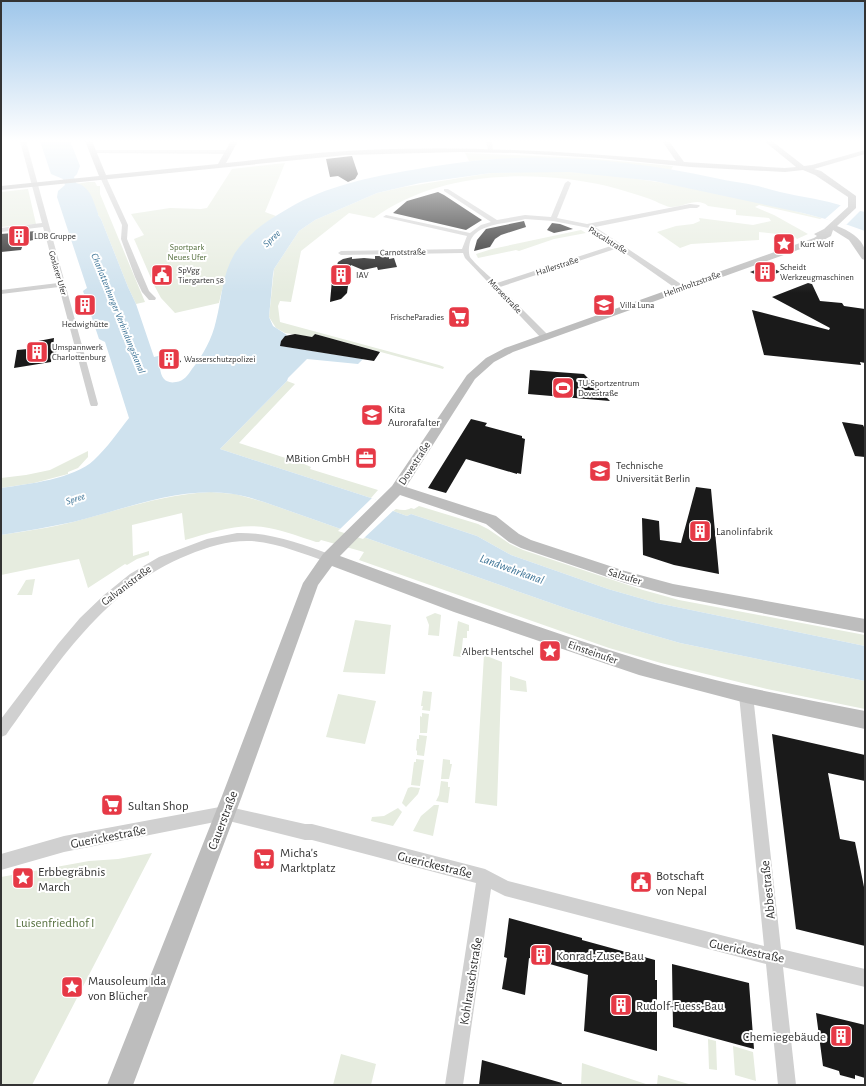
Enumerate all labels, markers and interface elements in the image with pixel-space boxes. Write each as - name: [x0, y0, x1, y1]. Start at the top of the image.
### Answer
- building icon: LDB Gruppe: [6, 223, 32, 249]
- street label: Pascalstraße: [587, 225, 629, 256]
- water label: Spree: [261, 228, 283, 250]
- place icon: Kurt Wolf: [771, 231, 797, 257]
- place label: LDB Gruppe: [34, 232, 76, 241]
- place label: Kurt Wolf: [800, 240, 835, 249]
- park label: Sportpark Neues Ufer: [168, 243, 207, 262]
- street label: Carnotstraße: [380, 248, 426, 257]
- street label: Goslarer Ufer: [47, 250, 68, 297]
- water label: Charlottenburger Verbindungskanal: [89, 252, 147, 376]
- street label: Hallerstraße: [535, 255, 579, 278]
- building icon: Scheidt Werkzeugmaschinen: [752, 259, 778, 285]
- public building icon: SpVgg Tiergarten 58: [149, 262, 175, 288]
- building icon: IAV: [328, 262, 354, 288]
- place label: Scheidt Werkzeugmaschinen: [780, 263, 854, 282]
- place label: SpVgg Tiergarten 58: [178, 266, 224, 285]
- street label: Helmholtzstraße: [663, 270, 722, 299]
- place label: IAV: [356, 271, 369, 280]
- street label: Morsestraße: [486, 277, 523, 315]
- building icon: Hedwighütte: [72, 292, 98, 318]
- school or university icon: Villa Luna: [591, 292, 617, 318]
- place label: Villa Luna: [620, 301, 654, 310]
- supermarket icon: FrischeParadies: [446, 304, 472, 330]
- place label: FrischeParadies: [390, 313, 444, 322]
- place label: Hedwighütte: [62, 320, 108, 329]
- building icon: Umspannwerk Charlottenburg: [24, 339, 50, 365]
- place label: Umspannwerk Charlottenburg: [52, 343, 106, 362]
- building icon: Wasserschutzpolizei: [156, 346, 182, 372]
- place label: Wasserschutzpolizei: [184, 355, 255, 364]
- sports icon: TU-Sportzentrum Dovestraße: [550, 375, 576, 401]
- place label: TU-Sportzentrum Dovestraße: [578, 379, 639, 398]
- school or university icon: Kita Aurorafalter: [359, 402, 385, 428]
- place label: Kita Aurorafalter: [388, 404, 440, 428]
- street label: Dovestraße: [396, 440, 432, 487]
- office icon: MBition GmbH: [353, 445, 379, 471]
- place label: MBition GmbH: [286, 453, 350, 464]
- school or university icon: Technische Universität Berlin: [587, 458, 613, 484]
- place label: Technische Universität Berlin: [616, 460, 690, 484]
- water label: Spree: [64, 491, 87, 508]
- building icon: Lanolinfabrik: [687, 518, 713, 544]
- place label: Lanolinfabrik: [716, 526, 773, 537]
- water label: Landwehrkanal: [478, 552, 546, 586]
- street label: Galvanistraße: [99, 563, 153, 608]
- street label: Salzufer: [607, 566, 643, 587]
- place icon: Albert Hentschel: [537, 638, 563, 664]
- street label: Einsteinufer: [567, 639, 620, 666]
- place label: Albert Hentschel: [462, 646, 534, 657]
- street label: Cauerstraße: [206, 789, 241, 852]
- supermarket icon: Sultan Shop: [99, 792, 125, 818]
- place label: Sultan Shop: [128, 800, 189, 813]
- street label: Guerickestraße: [70, 824, 147, 851]
- supermarket icon: Micha's Marktplatz: [251, 846, 277, 872]
- place label: Micha's Marktplatz: [280, 847, 336, 875]
- street label: Guerickestraße: [396, 850, 473, 881]
- street label: Abbestraße: [759, 860, 778, 920]
- place icon: Erbbegräbnis March: [10, 865, 36, 891]
- place label: Erbbegräbnis March: [38, 866, 105, 894]
- public building icon: Botschaft von Nepal: [628, 869, 654, 895]
- place label: Botschaft von Nepal: [656, 870, 707, 898]
- park label: Luisenfriedhof I: [15, 917, 95, 930]
- street label: Kohlrauschstraße: [458, 936, 485, 1026]
- street label: Guerickestraße: [708, 937, 785, 966]
- building icon: Konrad-Zuse-Bau: [528, 942, 554, 968]
- place label: Konrad-Zuse-Bau: [556, 950, 644, 963]
- place icon: Mausoleum Ida von Blücher: [59, 974, 85, 1000]
- place label: Mausoleum Ida von Blücher: [88, 975, 166, 1003]
- building icon: Rudolf-Fuess-Bau: [608, 992, 634, 1018]
- place label: Rudolf-Fuess-Bau: [636, 1000, 724, 1013]
- building icon: Chemiegebäude: [828, 1023, 854, 1049]
- place label: Chemiegebäude: [743, 1031, 826, 1044]

